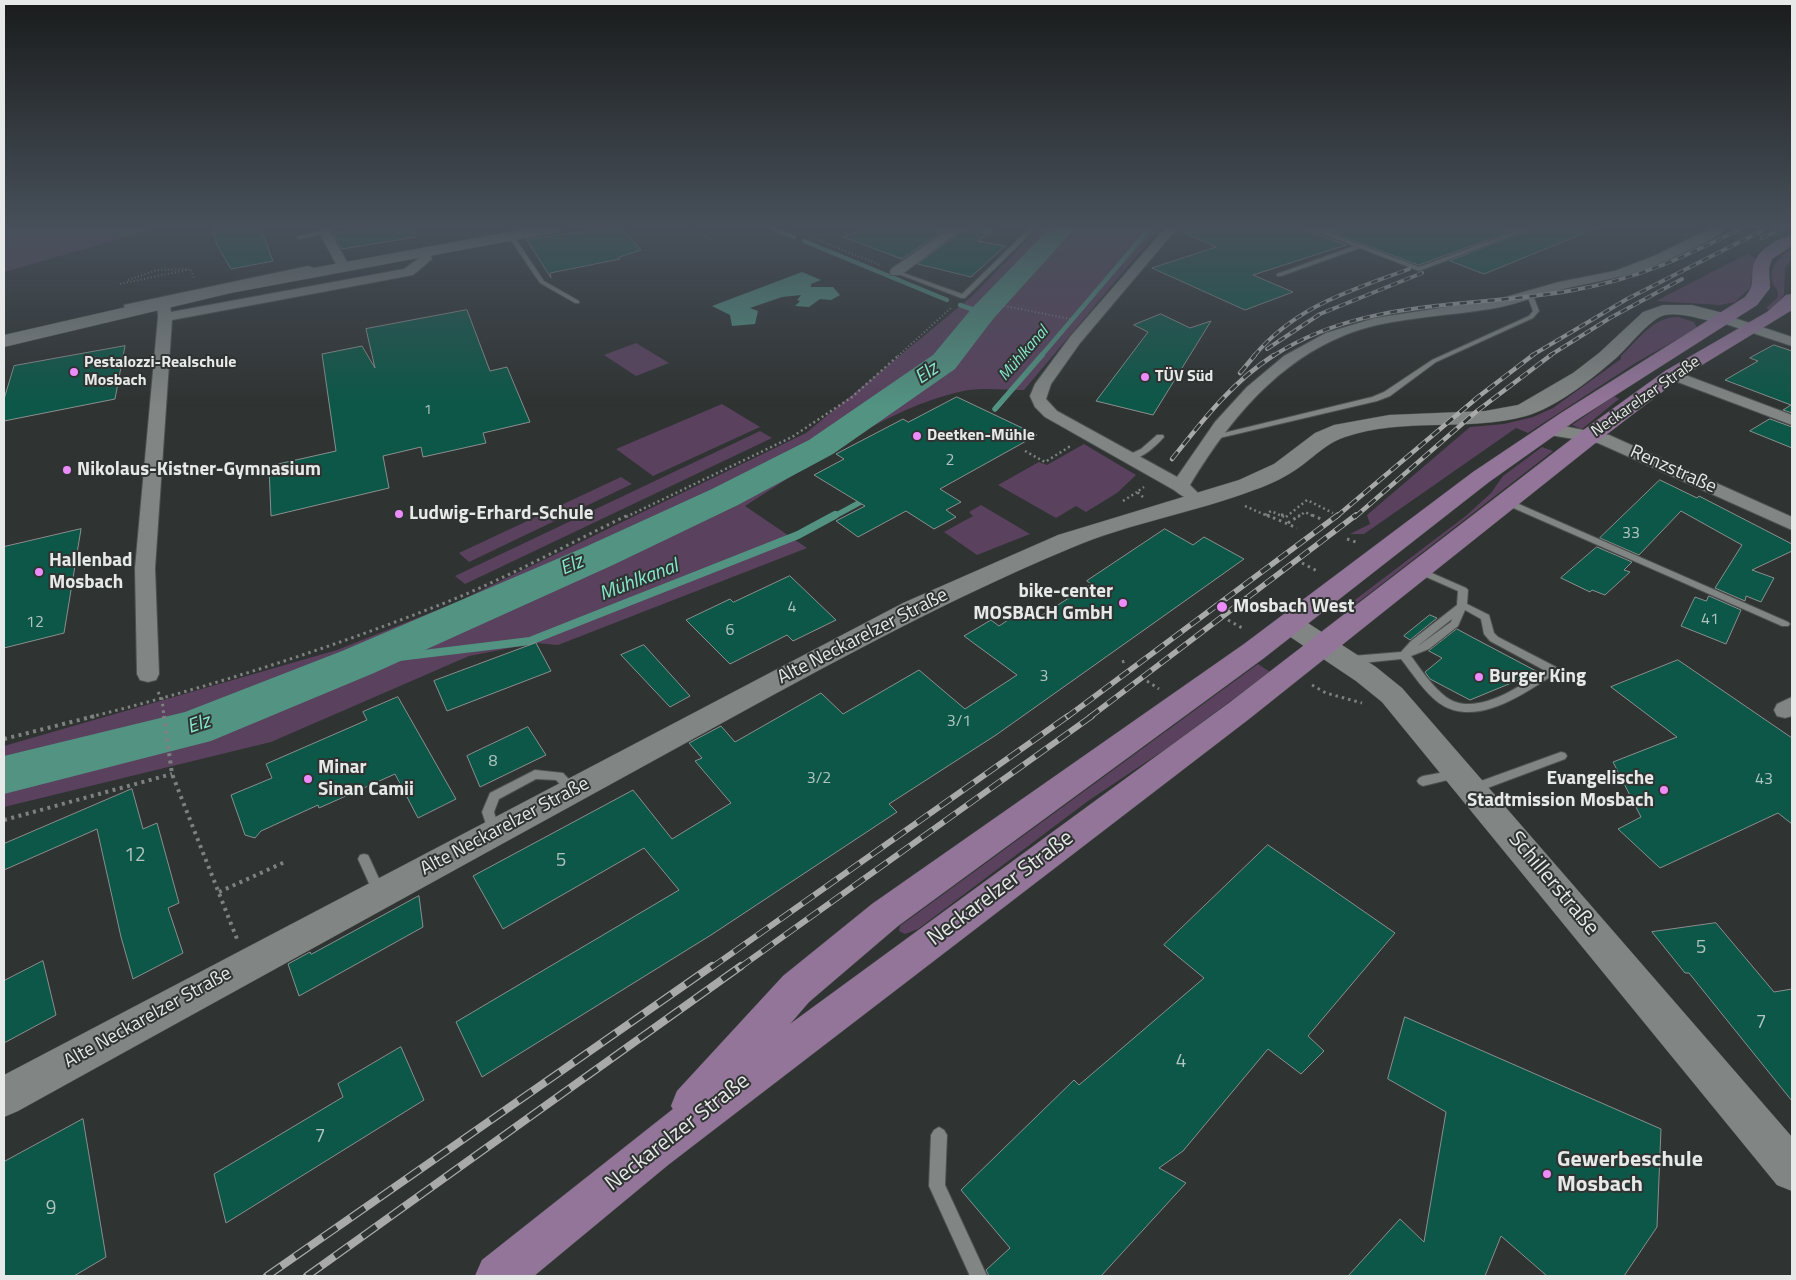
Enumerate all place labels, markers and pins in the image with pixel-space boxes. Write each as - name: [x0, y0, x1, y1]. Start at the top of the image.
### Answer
- place label: Pestalozzi-Realschule Mosbach: [84, 353, 236, 391]
- marker: Pestalozzi-Realschule Mosbach: [68, 366, 80, 378]
- place label: TÜV Süd: [1155, 367, 1213, 387]
- marker: TÜV Süd: [1139, 371, 1151, 383]
- place label: Deetken-Mühle: [927, 426, 1035, 446]
- marker: Deetken-Mühle: [911, 430, 923, 442]
- place label: Nikolaus-Kistner-Gymnasium: [77, 459, 321, 481]
- marker: Nikolaus-Kistner-Gymnasium: [61, 464, 73, 476]
- place label: Ludwig-Erhard-Schule: [409, 503, 594, 525]
- marker: Ludwig-Erhard-Schule: [393, 508, 405, 520]
- place label: Hallenbad Mosbach: [49, 550, 133, 594]
- marker: Hallenbad Mosbach: [33, 566, 45, 578]
- place label: bike-center MOSBACH GmbH: [973, 581, 1113, 625]
- place label: Mosbach West: [1233, 596, 1354, 618]
- marker: bike-center MOSBACH GmbH: [1117, 597, 1129, 609]
- marker: Mosbach West: [1215, 600, 1229, 614]
- place label: Burger King: [1489, 666, 1586, 688]
- marker: Burger King: [1473, 671, 1485, 683]
- place label: Minar Sinan Camii: [318, 757, 414, 801]
- place label: Evangelische Stadtmission Mosbach: [1467, 768, 1654, 812]
- marker: Minar Sinan Camii: [302, 773, 314, 785]
- marker: Evangelische Stadtmission Mosbach: [1658, 784, 1670, 796]
- place label: Gewerbeschule Mosbach: [1557, 1148, 1703, 1200]
- marker: Gewerbeschule Mosbach: [1541, 1168, 1553, 1180]

